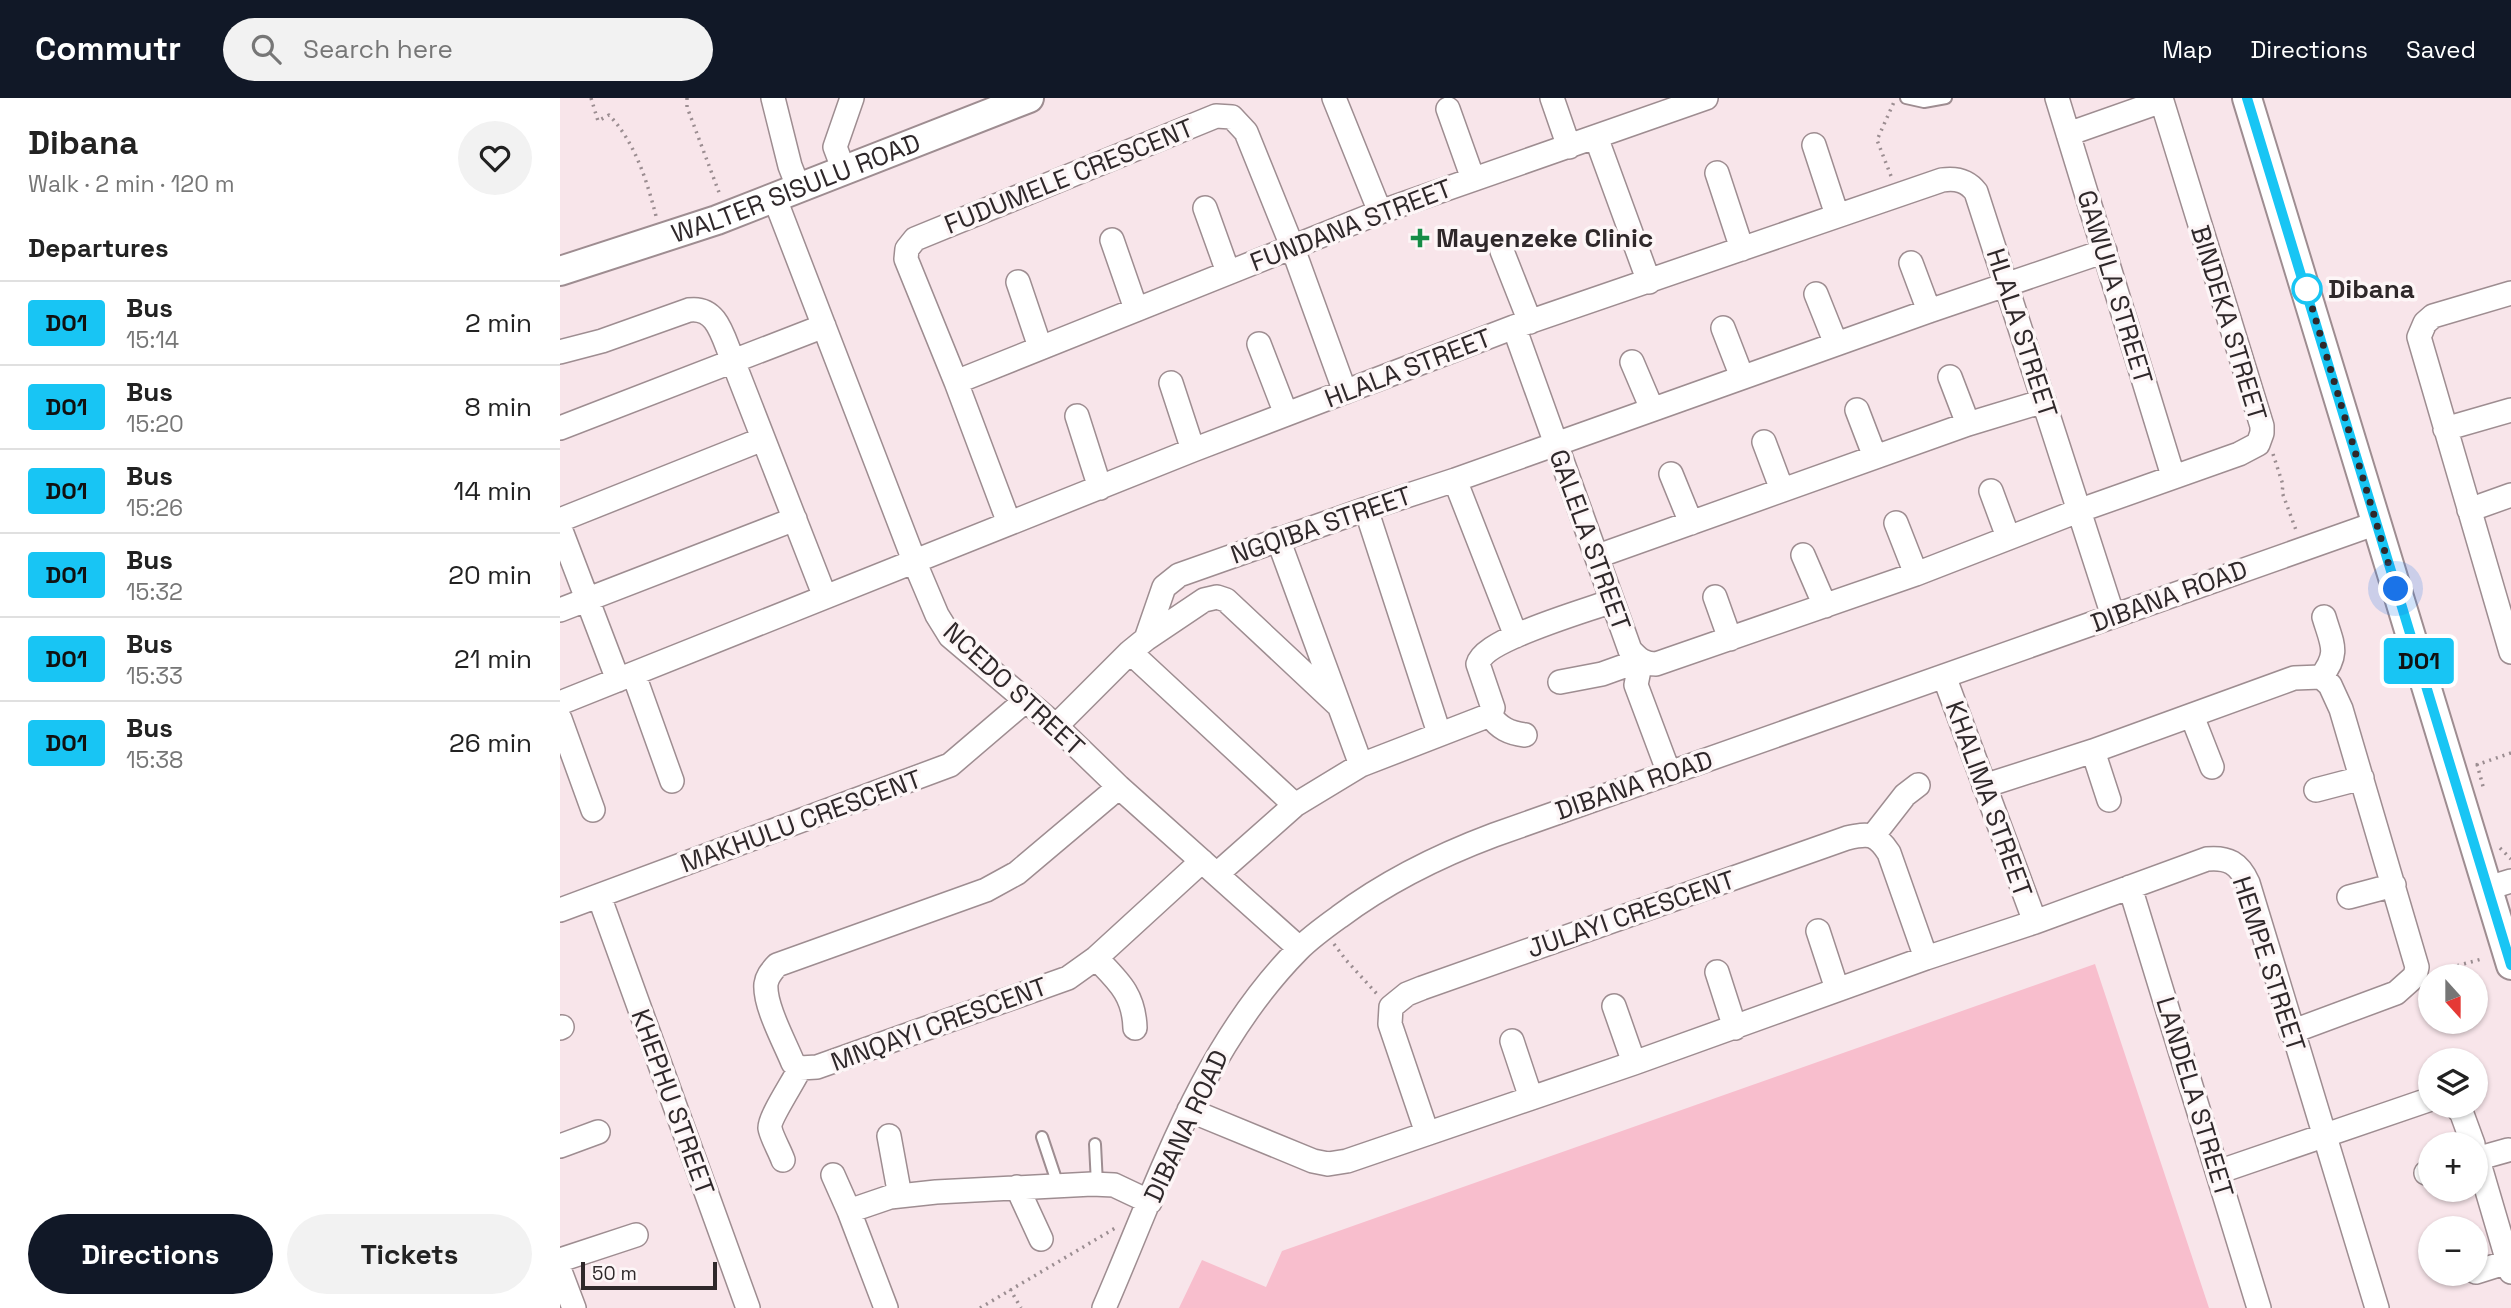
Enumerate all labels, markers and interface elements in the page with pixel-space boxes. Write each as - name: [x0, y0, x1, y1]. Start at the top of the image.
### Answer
- search box: [223, 18, 713, 81]
- text: Commutr: [35, 28, 181, 70]
- icon: search: [247, 30, 285, 68]
- text: Search here: [303, 32, 453, 66]
- text: Map: [2162, 34, 2212, 65]
- text: Directions: [2250, 34, 2368, 65]
- text: Saved: [2406, 34, 2476, 65]
- street label: FUDUMELE CRESCENT: [939, 110, 1199, 242]
- button: heart: [458, 121, 532, 195]
- text: Dibana: [28, 122, 138, 164]
- street label: WALTER SISULU ROAD: [667, 125, 925, 251]
- text: Walk · 2 min · 120 m: [28, 169, 235, 199]
- street label: FUNDANA STREET: [1245, 171, 1457, 279]
- street label: GAWULA STREET: [2069, 186, 2161, 388]
- place label: Mayenzeke Clinic: [1436, 221, 1653, 255]
- street label: BINDEKA STREET: [2183, 221, 2275, 425]
- marker: Mayenzeke Clinic: [1410, 228, 1430, 248]
- text: Departures: [28, 231, 169, 265]
- street label: HLALA STREET: [1979, 244, 2065, 422]
- place label: Dibana: [2328, 272, 2415, 306]
- marker: Dibana: [2292, 274, 2322, 304]
- text: Bus: [126, 291, 173, 325]
- text: 2 min: [465, 306, 532, 340]
- text: D01: [45, 307, 88, 338]
- street label: HLALA STREET: [1320, 321, 1496, 415]
- text: 15:14: [126, 325, 179, 355]
- text: Bus: [126, 375, 173, 409]
- text: 8 min: [464, 390, 532, 424]
- text: D01: [45, 391, 88, 422]
- text: 15:20: [126, 409, 184, 439]
- street label: GALELA STREET: [1541, 445, 1639, 635]
- text: Bus: [126, 459, 173, 493]
- text: 14 min: [454, 474, 532, 508]
- text: D01: [45, 475, 88, 506]
- street label: NGQIBA STREET: [1226, 478, 1416, 572]
- text: 15:26: [126, 493, 183, 523]
- text: Bus: [126, 543, 173, 577]
- street label: DIBANA ROAD: [2086, 552, 2252, 640]
- text: 20 min: [448, 558, 532, 592]
- text: D01: [45, 559, 88, 590]
- your location: [2378, 571, 2413, 606]
- text: 15:32: [126, 577, 183, 607]
- street label: NCEDO STREET: [936, 615, 1092, 763]
- text: Bus: [126, 627, 173, 661]
- line badge: D01: [2379, 638, 2459, 684]
- text: 21 min: [454, 642, 532, 676]
- text: D01: [45, 643, 88, 674]
- text: D01: [2398, 645, 2440, 676]
- text: 15:33: [126, 661, 183, 691]
- street label: KHALIMA STREET: [1938, 696, 2040, 902]
- text: Bus: [126, 711, 173, 745]
- text: 26 min: [449, 726, 532, 760]
- text: D01: [45, 727, 88, 758]
- street label: DIBANA ROAD: [1551, 742, 1717, 828]
- text: 15:38: [126, 745, 183, 775]
- street label: MAKHULU CRESCENT: [676, 762, 926, 880]
- street label: JULAYI CRESCENT: [1522, 862, 1740, 966]
- street label: HEMPE STREET: [2225, 872, 2313, 1056]
- north arrow: [2418, 964, 2488, 1034]
- map controls: [2418, 964, 2488, 1286]
- street label: MNQAYI CRESCENT: [826, 969, 1052, 1079]
- street label: LANDELA STREET: [2148, 993, 2242, 1201]
- street label: KHEPHU STREET: [624, 1004, 722, 1200]
- street label: DIBANA ROAD: [1136, 1044, 1236, 1208]
- button: layers: [2418, 1048, 2488, 1118]
- button: +: [2418, 1132, 2488, 1202]
- button: Directions: [28, 1214, 273, 1294]
- button: Tickets: [287, 1214, 532, 1294]
- button: −: [2418, 1216, 2488, 1286]
- scale bar: [581, 1259, 718, 1291]
- text: 50 m: [592, 1261, 637, 1286]

